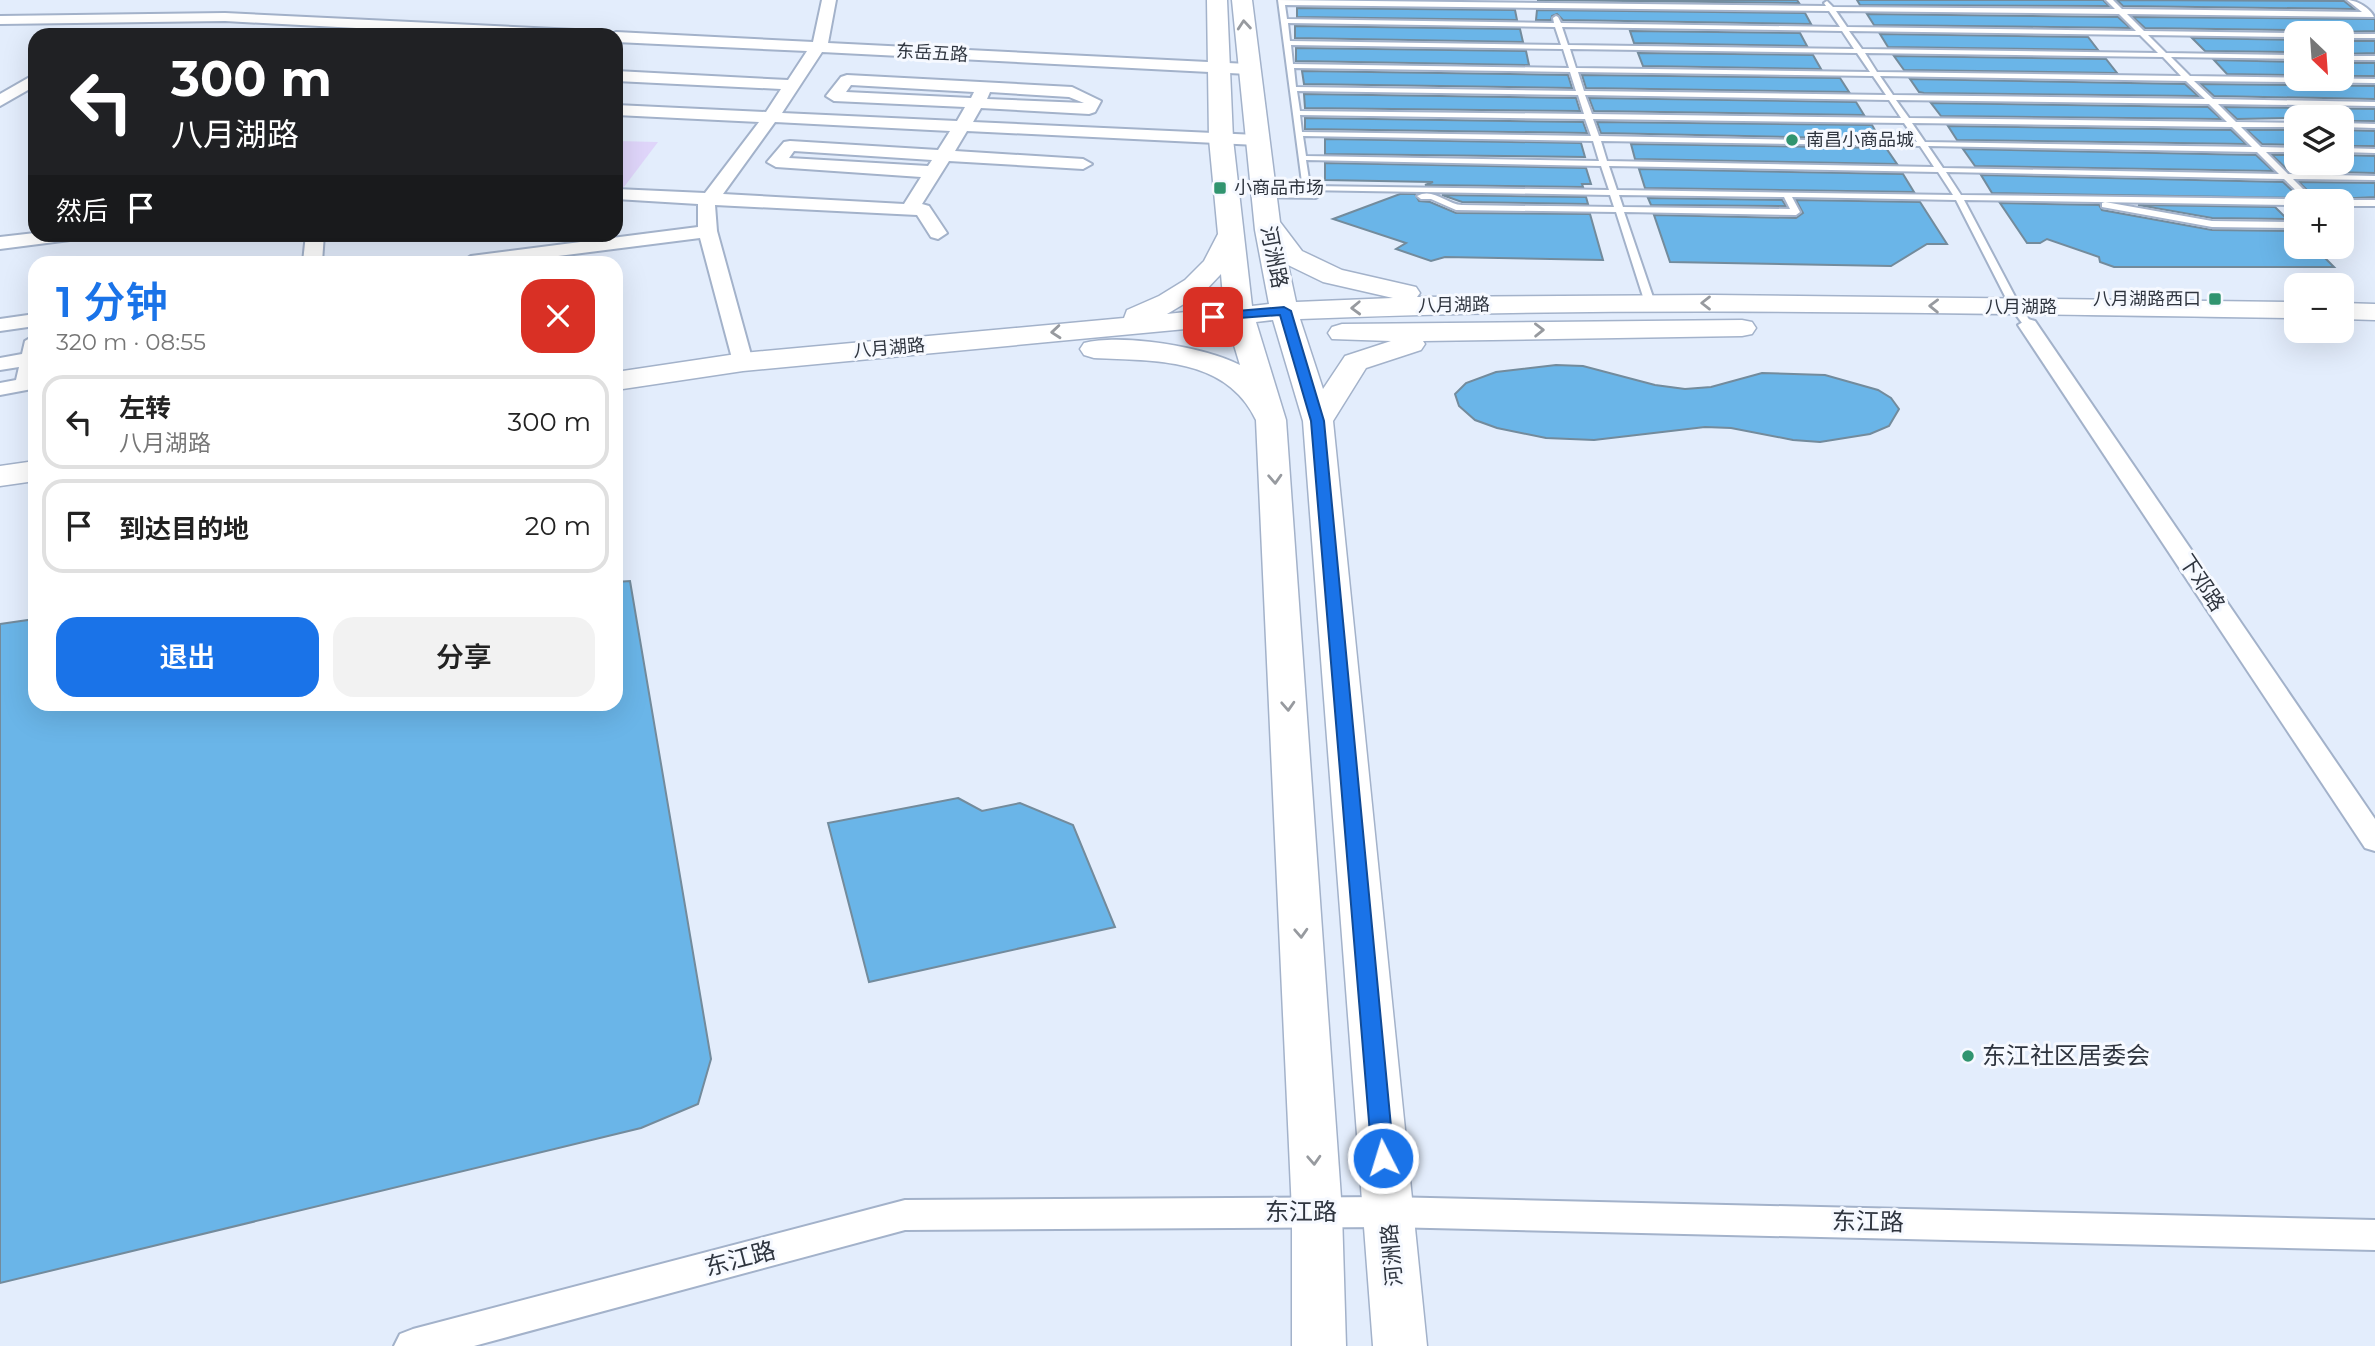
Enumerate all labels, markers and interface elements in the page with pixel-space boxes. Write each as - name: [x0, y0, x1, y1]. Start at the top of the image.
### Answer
- one-way arrow: [1237, 19, 1252, 30]
- north arrow: [2284, 21, 2354, 91]
- map controls: [2284, 21, 2354, 343]
- street label: 东岳五路: [895, 40, 969, 66]
- text: 300 m: [171, 49, 332, 108]
- icon: left: [56, 56, 147, 147]
- button: layers: [2284, 105, 2354, 175]
- text: 八月湖路: [171, 115, 299, 154]
- place label: 南昌小商品城: [1806, 129, 1914, 151]
- marker: 南昌小商品城: [1784, 132, 1800, 148]
- place label: 小商品市场: [1234, 177, 1324, 199]
- marker: 小商品市场: [1212, 180, 1228, 196]
- icon: arrive: [122, 189, 160, 227]
- button: +: [2284, 189, 2354, 259]
- text: 然后: [56, 195, 108, 227]
- street label: 河洲路: [1256, 224, 1293, 290]
- button: −: [2284, 273, 2354, 343]
- text: 1 分钟: [56, 276, 168, 328]
- button: close: [521, 279, 595, 353]
- pin: [1183, 287, 1243, 347]
- place label: 八月湖路西口: [2093, 288, 2201, 310]
- marker: 八月湖路西口: [2207, 291, 2223, 307]
- street label: 八月湖路: [1418, 293, 1490, 317]
- one-way arrow: [1701, 295, 1711, 311]
- street label: 八月湖路: [1985, 296, 2057, 318]
- icon: arrive: [1194, 298, 1232, 336]
- one-way arrow: [1928, 298, 1939, 314]
- one-way arrow: [1351, 300, 1362, 315]
- one-way arrow: [1534, 322, 1544, 338]
- one-way arrow: [1051, 324, 1062, 339]
- text: 320 m · 08:55: [56, 328, 206, 356]
- street label: 八月湖路: [852, 334, 926, 362]
- text: 左转: [119, 392, 171, 424]
- icon: left: [60, 403, 98, 441]
- text: 300 m: [508, 406, 591, 438]
- text: 八月湖路: [119, 429, 211, 457]
- one-way arrow: [1267, 474, 1282, 485]
- icon: arrive: [60, 507, 98, 545]
- text: 20 m: [525, 510, 591, 542]
- text: 到达目的地: [119, 513, 249, 545]
- street label: 下邓路: [2174, 550, 2230, 616]
- button: 退出: [56, 617, 319, 697]
- button: 分享: [333, 617, 595, 697]
- one-way arrow: [1280, 701, 1295, 712]
- one-way arrow: [1293, 928, 1308, 939]
- place label: 东江社区居委会: [1982, 1041, 2150, 1070]
- marker: 东江社区居委会: [1960, 1048, 1976, 1064]
- position arrow: [1346, 1121, 1420, 1195]
- one-way arrow: [1307, 1155, 1322, 1166]
- street label: 东江路: [1265, 1197, 1337, 1226]
- street label: 东江路: [1832, 1206, 1904, 1237]
- street label: 河洲路: [1376, 1223, 1407, 1288]
- street label: 东江路: [701, 1235, 778, 1282]

